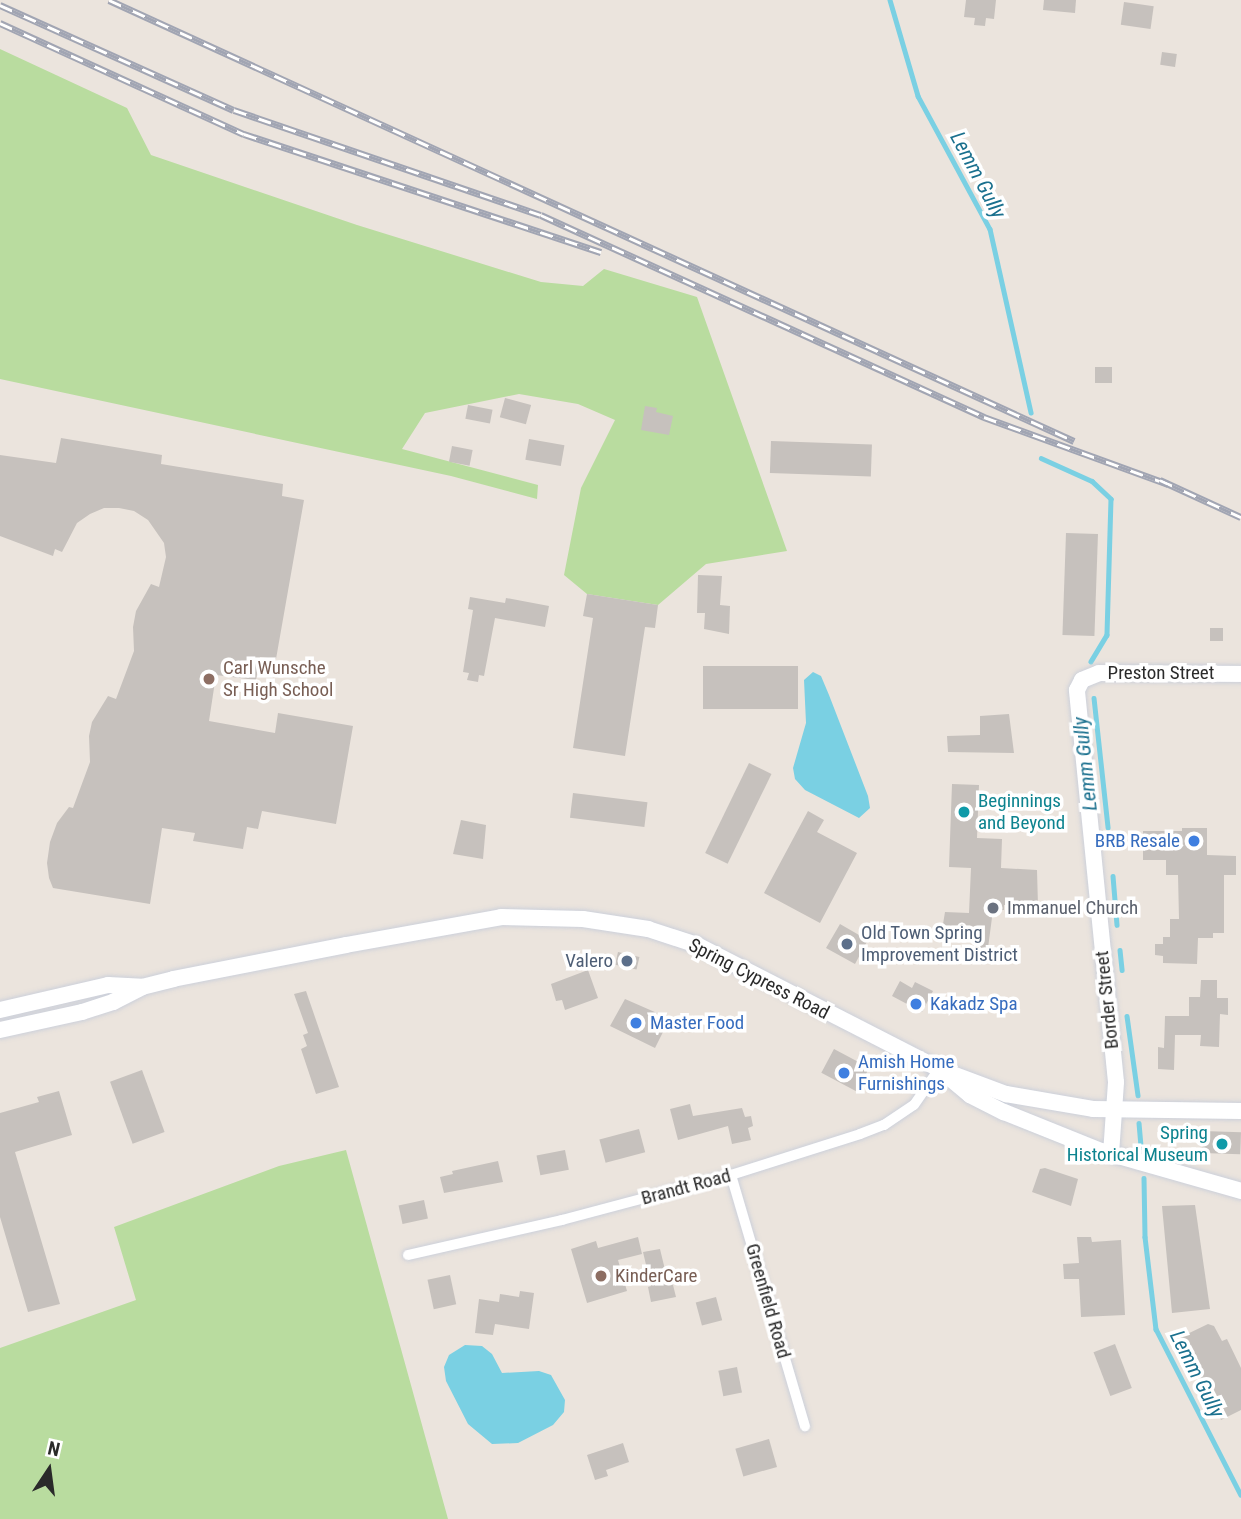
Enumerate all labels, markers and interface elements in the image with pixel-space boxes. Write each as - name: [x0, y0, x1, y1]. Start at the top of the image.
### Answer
- water label: Lemm Gully: [945, 127, 1011, 223]
- place label: Carl Wunsche Sr High School: [223, 657, 333, 701]
- street label: Preston Street: [1108, 662, 1214, 684]
- marker: Carl Wunsche Sr High School: [201, 671, 217, 687]
- water label: Lemm Gully: [1068, 716, 1102, 812]
- place label: Beginnings and Beyond: [978, 790, 1065, 834]
- marker: Beginnings and Beyond: [956, 804, 972, 820]
- place label: BRB Resale: [1095, 830, 1180, 852]
- marker: BRB Resale: [1186, 833, 1202, 849]
- place label: Immanuel Church: [1007, 897, 1138, 919]
- marker: Immanuel Church: [985, 900, 1001, 916]
- place label: Old Town Spring Improvement District: [861, 922, 1018, 966]
- street label: Spring Cypress Road: [685, 934, 833, 1024]
- marker: Old Town Spring Improvement District: [839, 936, 855, 952]
- place label: Valero: [565, 950, 613, 972]
- street label: Border Street: [1091, 950, 1123, 1050]
- marker: Valero: [619, 953, 635, 969]
- place label: Kakadz Spa: [930, 993, 1018, 1015]
- marker: Kakadz Spa: [908, 996, 924, 1012]
- place label: Master Food: [650, 1012, 744, 1034]
- marker: Master Food: [628, 1015, 644, 1031]
- place label: Amish Home Furnishings: [858, 1051, 954, 1095]
- marker: Amish Home Furnishings: [836, 1065, 852, 1081]
- place label: Spring Historical Museum: [1067, 1122, 1208, 1166]
- marker: Spring Historical Museum: [1214, 1136, 1230, 1152]
- street label: Brandt Road: [639, 1164, 733, 1210]
- street label: Greenfield Road: [741, 1241, 795, 1361]
- place label: KinderCare: [615, 1265, 697, 1287]
- marker: KinderCare: [593, 1268, 609, 1284]
- water label: Lemm Gully: [1164, 1326, 1230, 1422]
- north arrow: [14, 1435, 84, 1505]
- text: N: [46, 1437, 62, 1462]

